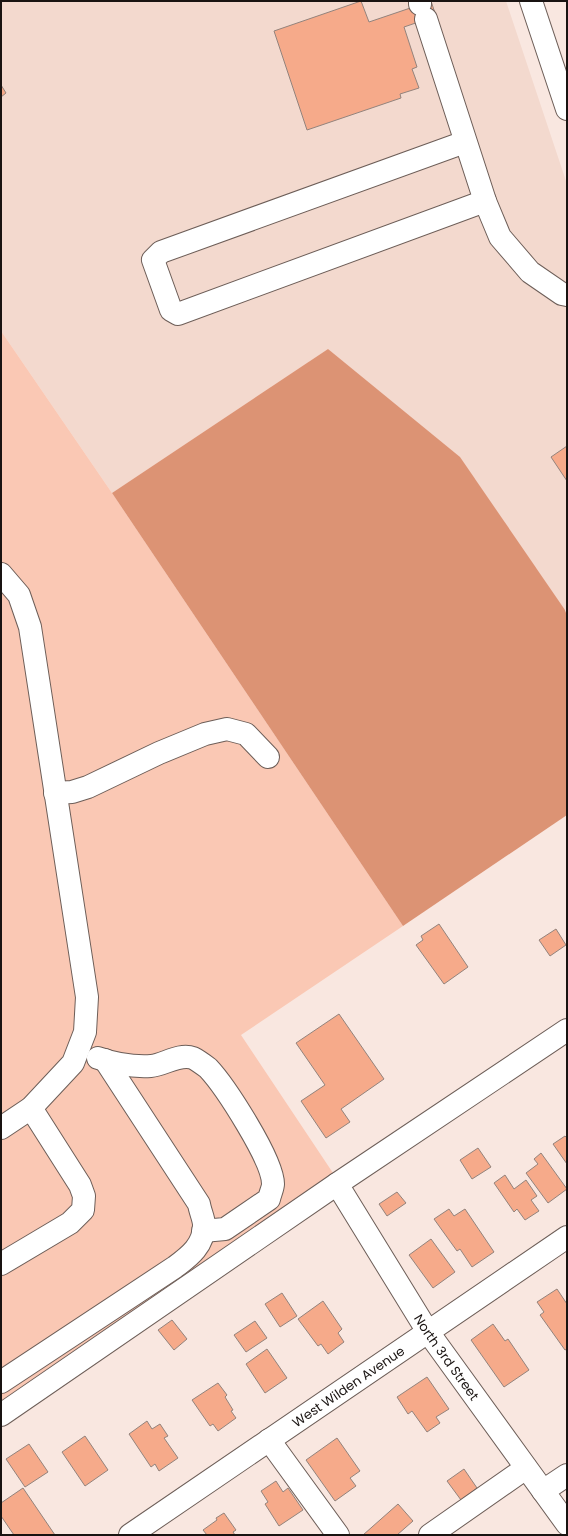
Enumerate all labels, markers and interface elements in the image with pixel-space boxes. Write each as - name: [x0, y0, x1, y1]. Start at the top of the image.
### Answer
- street label: North 3rd Street: [409, 1311, 484, 1405]
- street label: West Wilden Avenue: [288, 1342, 408, 1432]

